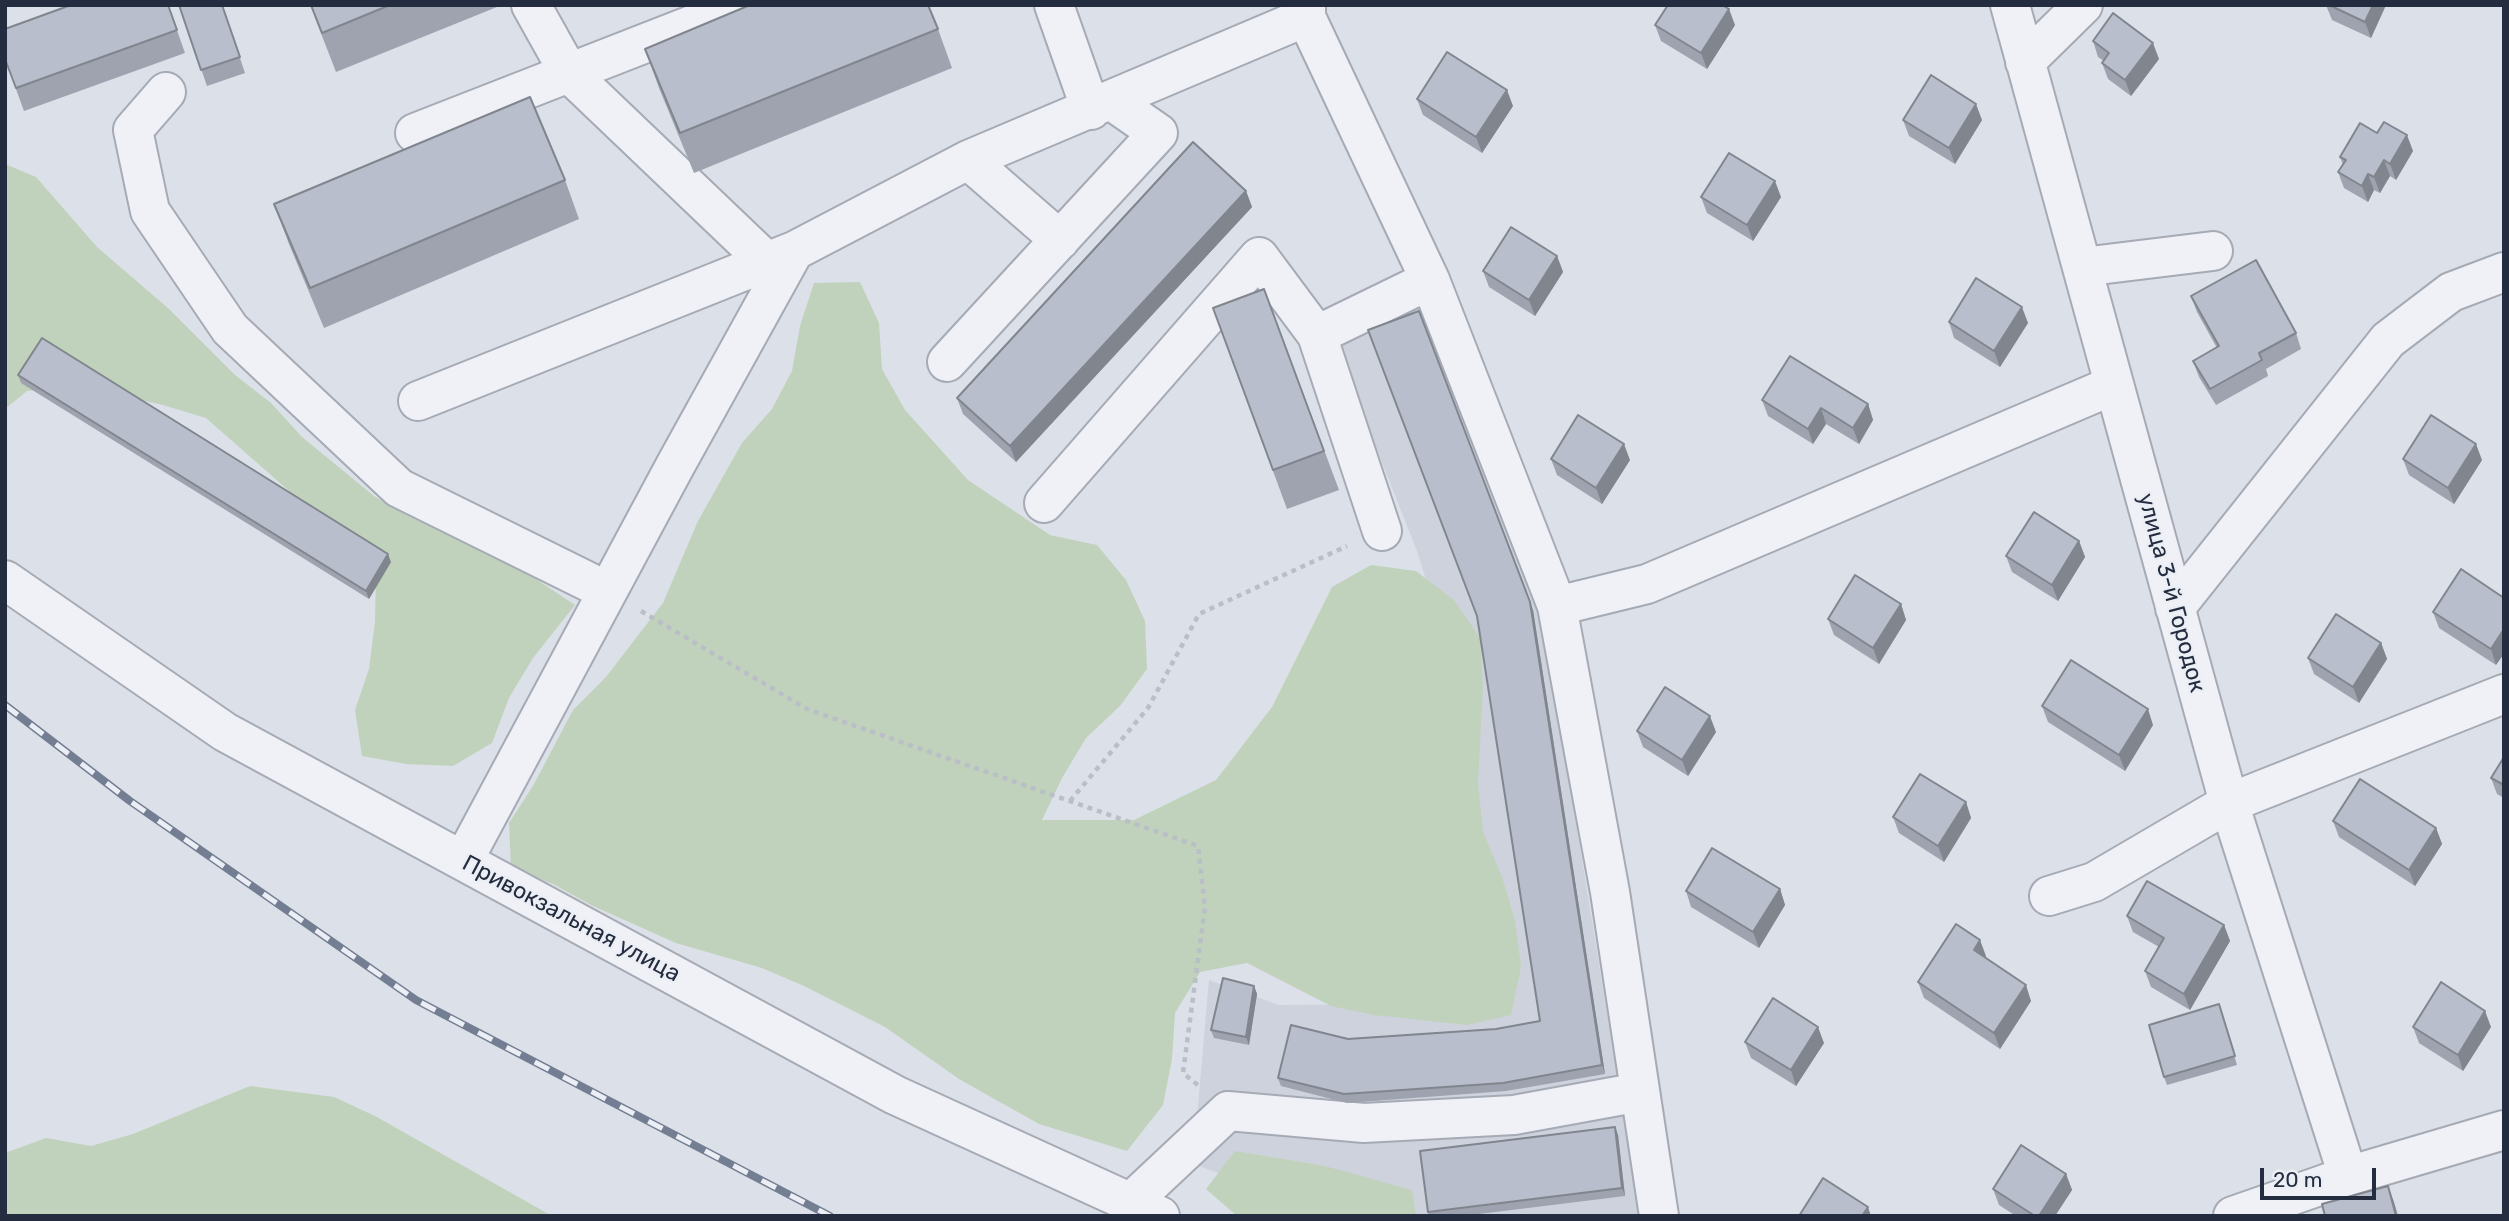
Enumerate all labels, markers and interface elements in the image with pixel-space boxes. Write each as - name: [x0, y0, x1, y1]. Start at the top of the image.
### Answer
- street label: улица 3-й Городок: [2131, 490, 2211, 696]
- street label: Привокзальная улица: [457, 850, 685, 988]
- scale bar: [2264, 1154, 2380, 1198]
- text: 20 m: [2273, 1167, 2322, 1192]

